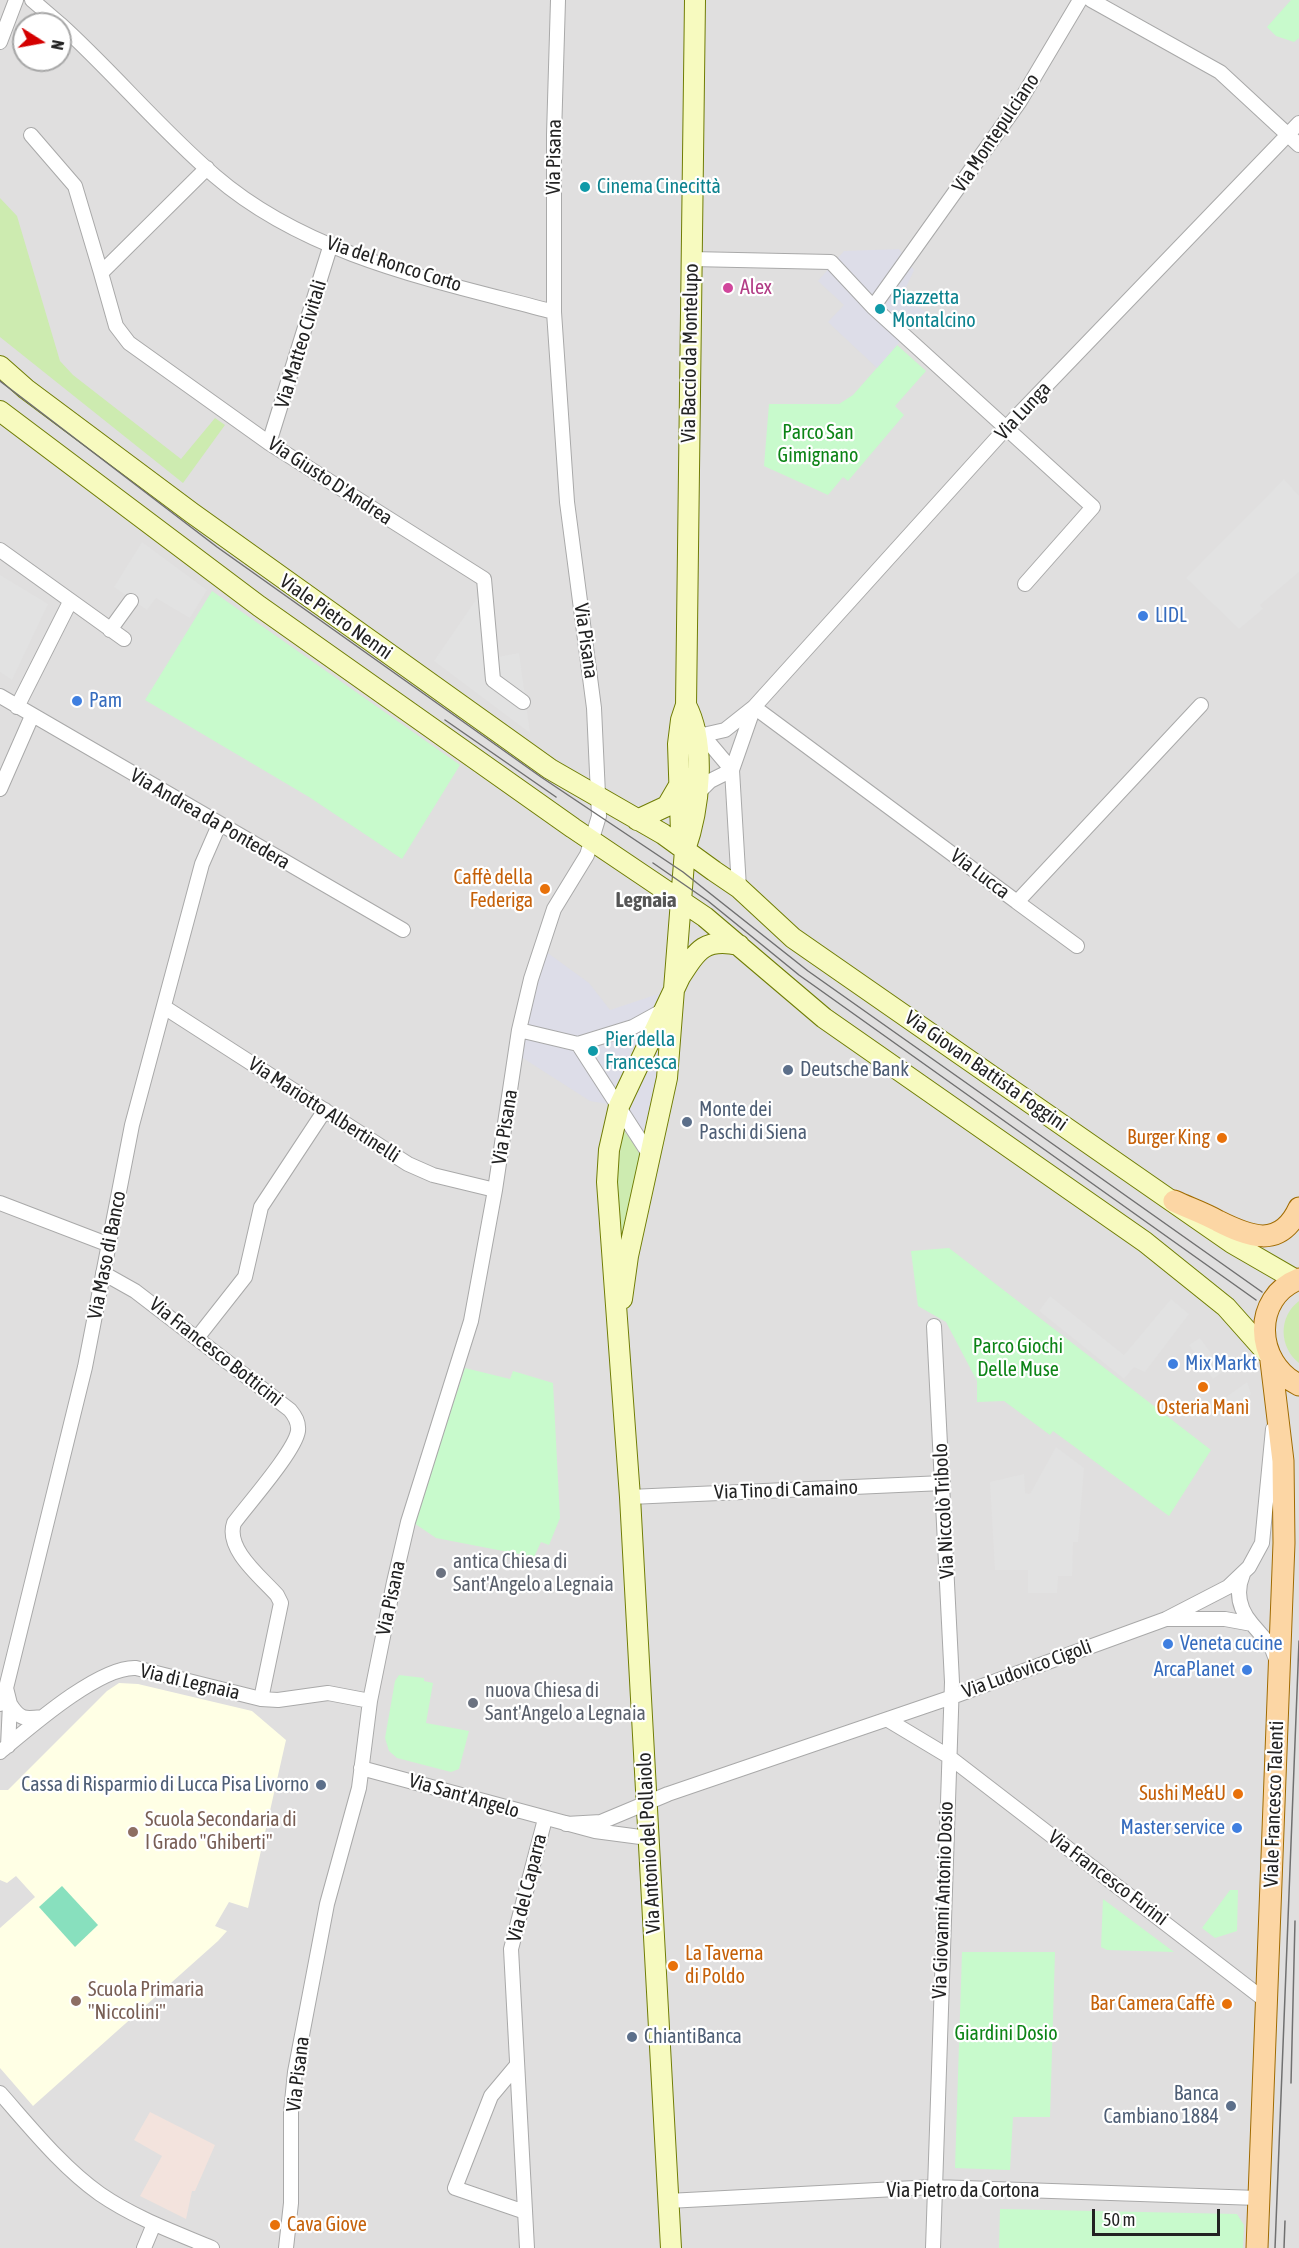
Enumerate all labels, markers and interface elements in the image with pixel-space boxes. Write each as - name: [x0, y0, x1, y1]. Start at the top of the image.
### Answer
- north arrow: [12, 12, 72, 72]
- text: N: [48, 39, 67, 51]
- street label: Via Montepulciano: [947, 69, 1045, 197]
- street label: Via Pisana: [541, 119, 567, 195]
- place label: Cinema Cinecittà: [597, 175, 721, 199]
- marker: Cinema Cinecittà: [578, 180, 592, 194]
- street label: Via del Ronco Corto: [323, 231, 465, 297]
- street label: Via Baccio da Montelupo: [676, 263, 704, 443]
- place label: Alex: [740, 276, 772, 300]
- street label: Via Matteo Civitali: [270, 277, 332, 411]
- marker: Alex: [721, 281, 735, 295]
- place label: Piazzetta Montalcino: [892, 286, 976, 333]
- marker: Piazzetta Montalcino: [873, 302, 887, 316]
- street label: Via Lunga: [990, 377, 1056, 445]
- park label: Parco San Gimignano: [778, 421, 858, 468]
- street label: Via Giusto D'Andrea: [263, 432, 397, 530]
- street label: Viale Pietro Nenni: [275, 569, 397, 665]
- street label: Via Pisana: [569, 602, 603, 680]
- place label: LIDL: [1155, 604, 1187, 628]
- marker: LIDL: [1136, 609, 1150, 623]
- place label: Pam: [89, 689, 122, 713]
- marker: Pam: [70, 694, 84, 708]
- street label: Via Andrea da Pontedera: [126, 763, 294, 875]
- street label: Via Lucca: [946, 844, 1014, 904]
- place label: Caffè della Federiga: [454, 866, 533, 913]
- marker: Caffè della Federiga: [538, 882, 552, 896]
- district label: Legnaia: [615, 887, 677, 913]
- street label: Via Giovan Battista Foggini: [900, 1006, 1072, 1136]
- place label: Pier della Francesca: [605, 1028, 677, 1075]
- marker: Pier della Francesca: [586, 1044, 600, 1058]
- street label: Via Mariotto Albertinelli: [244, 1052, 404, 1168]
- place label: Deutsche Bank: [800, 1058, 909, 1082]
- marker: Deutsche Bank: [781, 1063, 795, 1077]
- street label: Via Pisana: [487, 1088, 523, 1166]
- place label: Monte dei Paschi di Siena: [699, 1098, 807, 1145]
- marker: Monte dei Paschi di Siena: [680, 1115, 694, 1129]
- place label: Burger King: [1127, 1126, 1210, 1150]
- marker: Burger King: [1215, 1131, 1229, 1145]
- street label: Via Maso di Banco: [83, 1189, 131, 1321]
- street label: Via Francesco Botticini: [144, 1292, 288, 1412]
- park label: Parco Giochi Delle Muse: [973, 1335, 1063, 1382]
- place label: Mix Markt: [1185, 1352, 1257, 1376]
- marker: Mix Markt: [1166, 1357, 1180, 1371]
- marker: Osteria Manì: [1196, 1380, 1210, 1394]
- place label: Osteria Manì: [1157, 1396, 1249, 1420]
- street label: Via Niccolò Tribolo: [928, 1443, 960, 1579]
- street label: Via Tino di Camaino: [714, 1475, 858, 1505]
- place label: antica Chiesa di Sant'Angelo a Legnaia: [453, 1550, 614, 1597]
- street label: Via Pisana: [371, 1558, 411, 1638]
- marker: antica Chiesa di Sant'Angelo a Legnaia: [434, 1566, 448, 1580]
- place label: Veneta cucine: [1180, 1632, 1283, 1656]
- street label: Via Ludovico Cigoli: [959, 1634, 1095, 1704]
- marker: Veneta cucine: [1161, 1637, 1175, 1651]
- place label: ArcaPlanet: [1154, 1658, 1235, 1682]
- street label: Via di Legnaia: [138, 1659, 242, 1705]
- marker: ArcaPlanet: [1240, 1663, 1254, 1677]
- place label: nuova Chiesa di Sant'Angelo a Legnaia: [485, 1679, 646, 1726]
- marker: nuova Chiesa di Sant'Angelo a Legnaia: [466, 1696, 480, 1710]
- street label: Viale Francesco Talenti: [1259, 1720, 1289, 1888]
- street label: Via Antonio del Pollaiolo: [632, 1752, 666, 1934]
- street label: Via Sant'Angelo: [406, 1769, 522, 1823]
- place label: Cassa di Risparmio di Lucca Pisa Livorno: [21, 1773, 309, 1797]
- marker: Cassa di Risparmio di Lucca Pisa Livorno: [314, 1778, 328, 1792]
- place label: Sushi Me&U: [1139, 1782, 1226, 1806]
- marker: Sushi Me&U: [1231, 1787, 1245, 1801]
- street label: Via Giovanni Antonio Dosio: [928, 1801, 958, 1999]
- place label: Scuola Secondaria di I Grado "Ghiberti": [145, 1808, 296, 1855]
- place label: Master service: [1121, 1816, 1225, 1840]
- marker: Master service: [1230, 1821, 1244, 1835]
- marker: Scuola Secondaria di I Grado "Ghiberti": [126, 1825, 140, 1839]
- street label: Via Francesco Furini: [1043, 1825, 1173, 1931]
- street label: Via del Caparra: [502, 1831, 552, 1945]
- place label: La Taverna di Poldo: [685, 1942, 763, 1989]
- marker: La Taverna di Poldo: [666, 1959, 680, 1973]
- place label: Scuola Primaria "Niccolini": [88, 1978, 204, 2025]
- place label: Bar Camera Caffè: [1090, 1992, 1215, 2016]
- marker: Scuola Primaria "Niccolini": [69, 1994, 83, 2008]
- marker: Bar Camera Caffè: [1220, 1997, 1234, 2011]
- park label: Giardini Dosio: [954, 2022, 1058, 2046]
- place label: ChiantiBanca: [644, 2025, 742, 2049]
- marker: ChiantiBanca: [625, 2030, 639, 2044]
- street label: Via Pisana: [281, 2035, 315, 2113]
- place label: Banca Cambiano 1884: [1103, 2082, 1219, 2129]
- marker: Banca Cambiano 1884: [1224, 2099, 1238, 2113]
- street label: Via Pietro da Cortona: [887, 2179, 1039, 2203]
- scale bar: [1095, 2197, 1222, 2235]
- text: 50 m: [1103, 2209, 1135, 2230]
- place label: Cava Giove: [287, 2213, 367, 2237]
- marker: Cava Giove: [268, 2218, 282, 2232]

